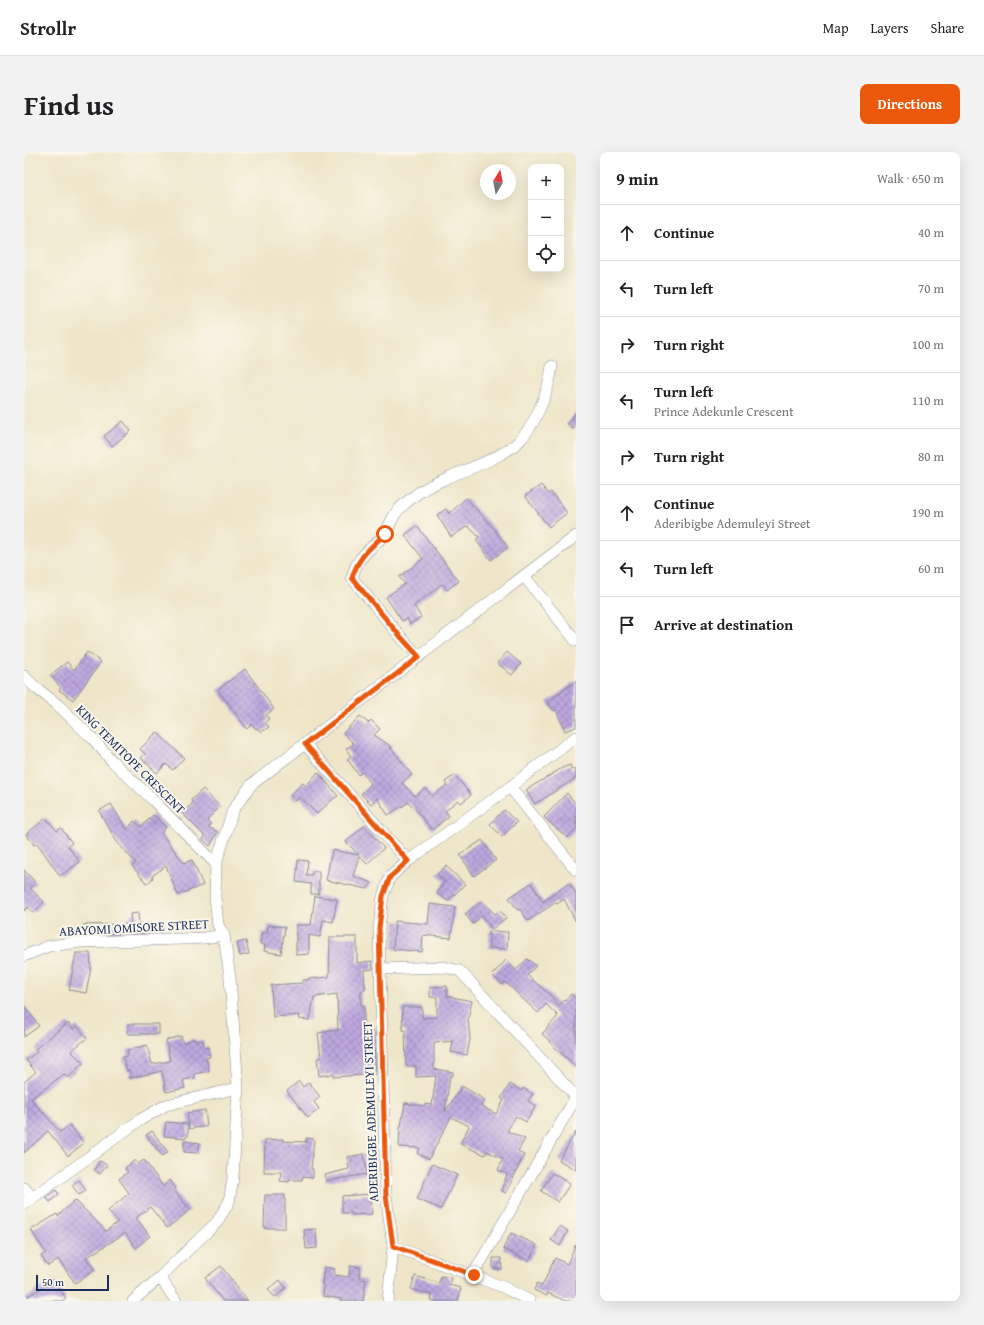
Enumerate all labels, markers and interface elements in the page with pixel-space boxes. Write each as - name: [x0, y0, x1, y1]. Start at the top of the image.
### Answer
- text: Strollr: [20, 14, 76, 42]
- text: Map: [823, 18, 849, 38]
- text: Layers: [871, 18, 909, 38]
- text: Share: [931, 18, 964, 38]
- text: Find us: [24, 84, 114, 125]
- button: Directions: [860, 84, 960, 124]
- north arrow: [480, 164, 516, 200]
- map controls: [528, 164, 564, 272]
- button: +: [528, 164, 564, 200]
- text: 9 min: [616, 166, 658, 191]
- text: Walk · 650 m: [877, 169, 944, 188]
- button: −: [528, 200, 564, 236]
- icon: ahead: [616, 222, 638, 244]
- text: Continue: [654, 222, 715, 243]
- text: 40 m: [918, 223, 944, 242]
- button: locate: [528, 236, 564, 272]
- icon: left: [616, 278, 638, 300]
- text: Turn left: [654, 278, 713, 299]
- text: 70 m: [918, 279, 944, 298]
- icon: right: [616, 334, 638, 356]
- text: Turn right: [654, 334, 725, 355]
- text: 100 m: [912, 335, 944, 354]
- text: Turn left: [654, 381, 713, 402]
- icon: left: [616, 390, 638, 412]
- text: 110 m: [912, 391, 944, 410]
- text: Prince Adekunle Crescent: [654, 402, 794, 421]
- icon: right: [616, 446, 638, 468]
- text: Turn right: [654, 446, 725, 467]
- text: 80 m: [918, 447, 944, 466]
- text: Continue: [654, 493, 715, 514]
- icon: ahead: [616, 502, 638, 524]
- text: 190 m: [912, 503, 944, 522]
- text: Aderibigbe Ademuleyi Street: [654, 514, 811, 533]
- route start: [376, 525, 394, 543]
- icon: left: [616, 558, 638, 580]
- text: Turn left: [654, 558, 713, 579]
- text: 60 m: [918, 559, 944, 578]
- icon: arrive: [616, 614, 638, 636]
- text: Arrive at destination: [654, 614, 793, 635]
- street label: KING TEMITOPE CRESCENT: [72, 700, 190, 819]
- street label: ABAYOMI OMISORE STREET: [59, 914, 210, 941]
- street label: ADERIBIGBE ADEMULEYI STREET: [358, 1021, 383, 1202]
- route end: [465, 1266, 483, 1284]
- scale bar: [36, 1273, 109, 1292]
- text: 50 m: [42, 1274, 64, 1290]

